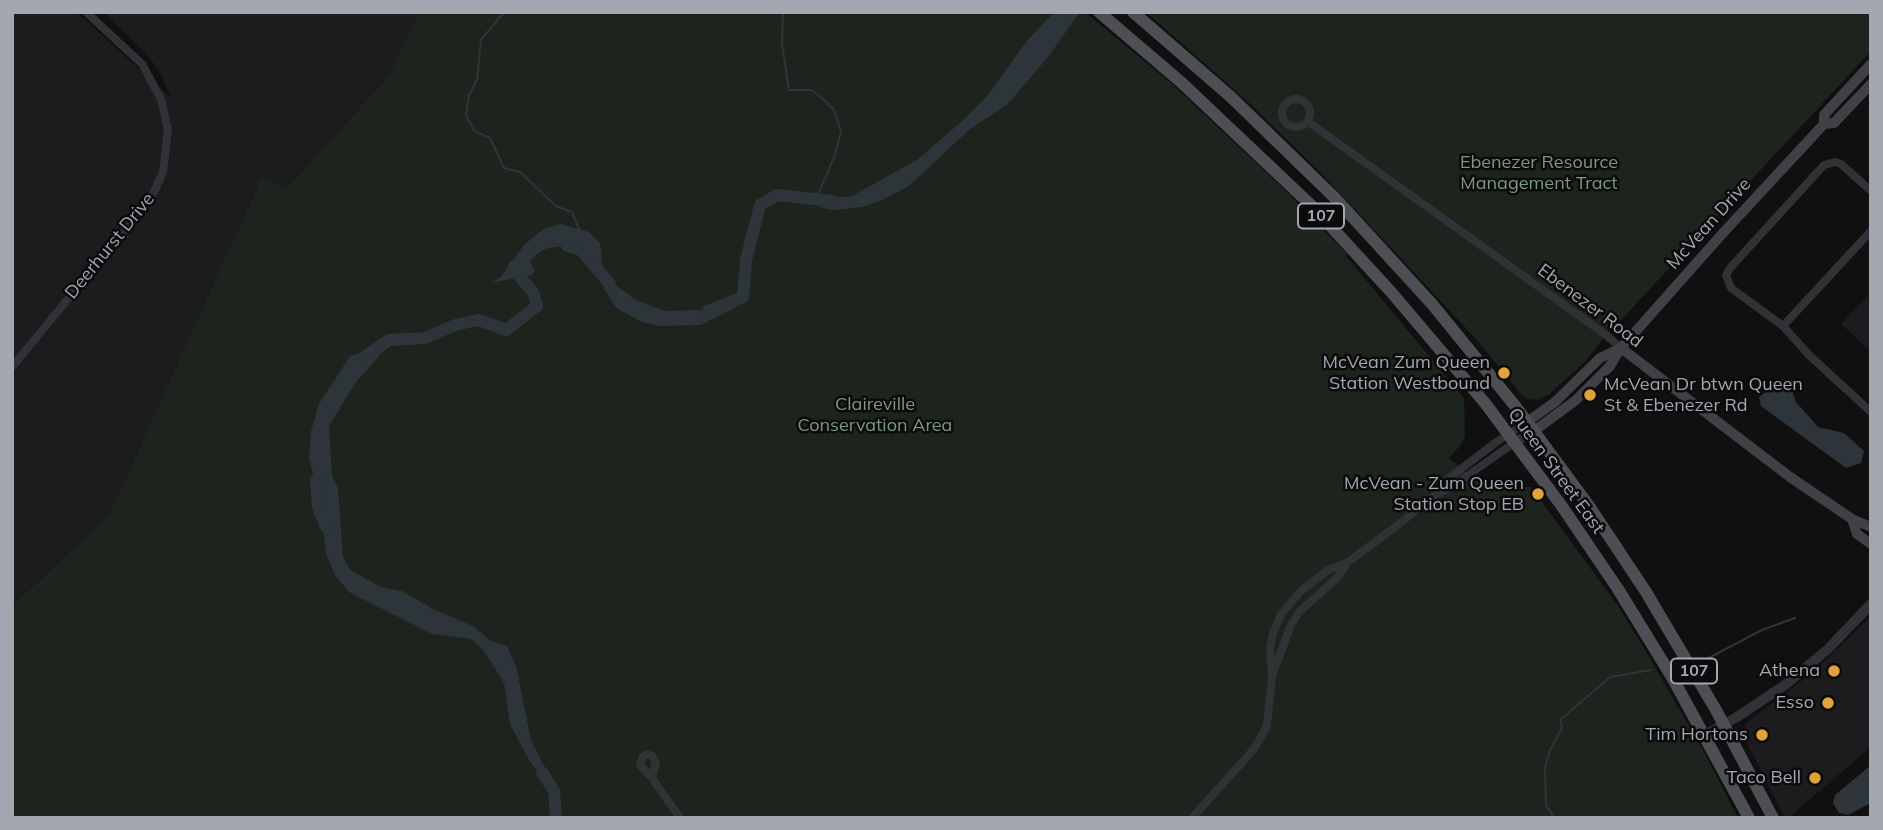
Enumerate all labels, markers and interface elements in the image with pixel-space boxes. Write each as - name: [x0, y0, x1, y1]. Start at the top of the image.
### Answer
- park label: Ebenezer Resource Management Tract: [1460, 152, 1618, 194]
- street label: McVean Drive: [1662, 174, 1756, 274]
- street label: Deerhurst Drive: [61, 189, 159, 303]
- road number: 107: [1298, 204, 1344, 229]
- street label: Ebenezer Road: [1533, 260, 1647, 352]
- place label: McVean Zum Queen Station Westbound: [1322, 352, 1490, 394]
- marker: McVean Zum Queen Station Westbound: [1496, 365, 1512, 381]
- place label: McVean Dr btwn Queen St & Ebenezer Rd: [1604, 374, 1803, 416]
- marker: McVean Dr btwn Queen St & Ebenezer Rd: [1582, 387, 1598, 403]
- park label: Claireville Conservation Area: [798, 394, 952, 436]
- street label: Queen Street East: [1503, 404, 1609, 538]
- place label: McVean - Zum Queen Station Stop EB: [1344, 473, 1524, 516]
- marker: McVean - Zum Queen Station Stop EB: [1530, 486, 1546, 502]
- road number: 107: [1671, 658, 1717, 684]
- place label: Athena: [1759, 660, 1820, 682]
- marker: Athena: [1826, 663, 1842, 679]
- place label: Esso: [1775, 692, 1814, 714]
- marker: Esso: [1820, 695, 1836, 711]
- place label: Tim Hortons: [1645, 724, 1748, 746]
- marker: Tim Hortons: [1754, 727, 1770, 743]
- place label: Taco Bell: [1726, 767, 1801, 789]
- marker: Taco Bell: [1807, 770, 1823, 786]

